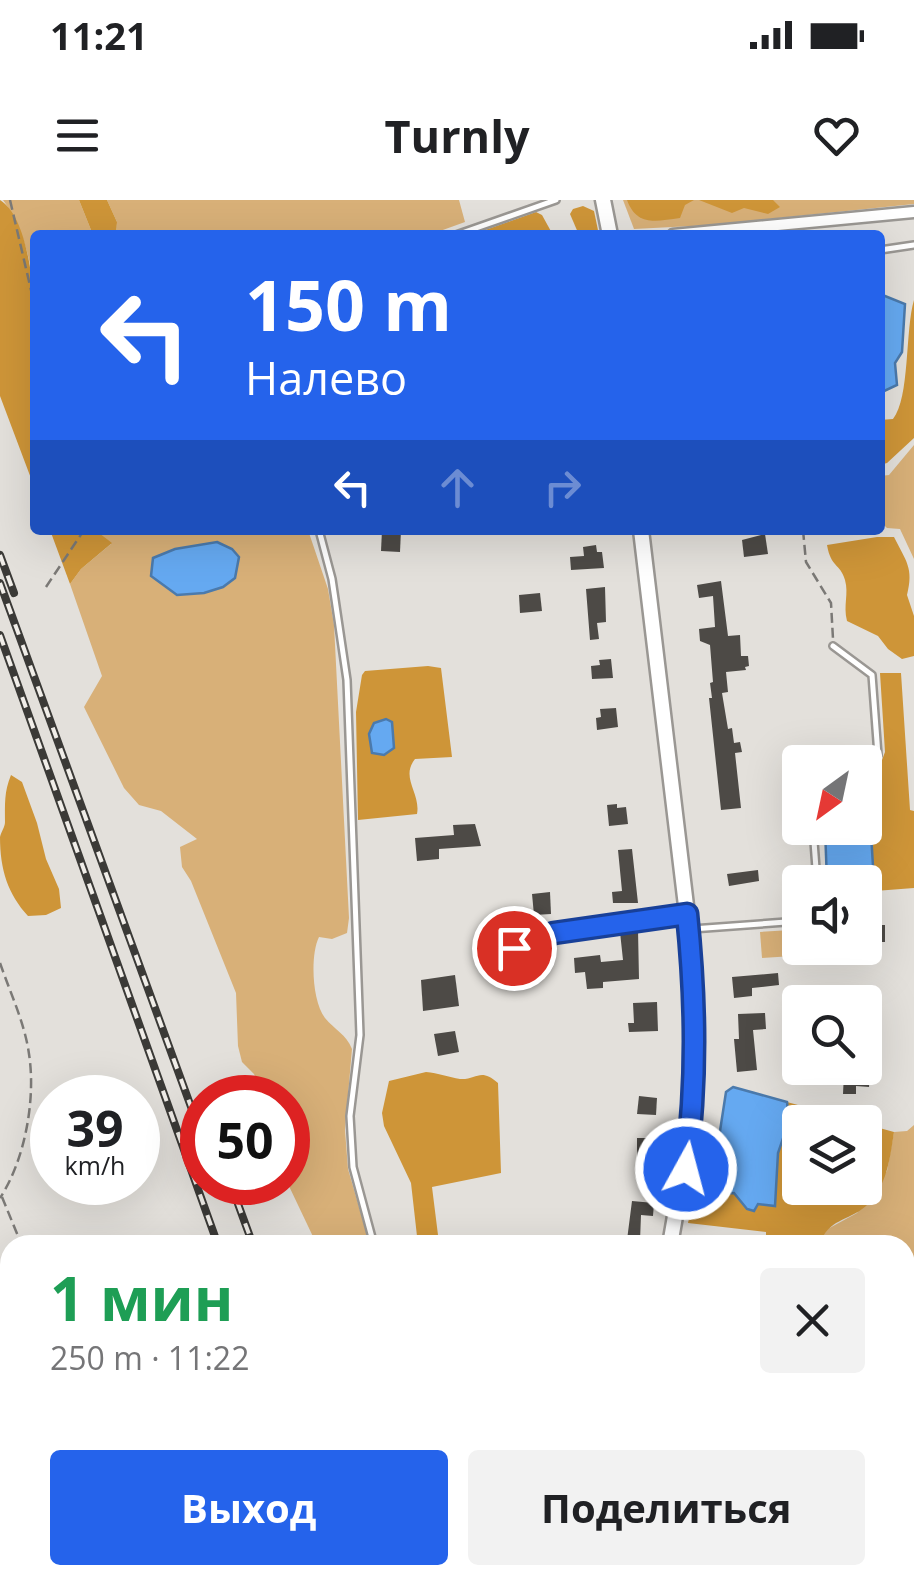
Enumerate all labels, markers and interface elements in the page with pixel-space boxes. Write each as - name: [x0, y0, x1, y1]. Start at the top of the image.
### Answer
- text: 11:21: [50, 9, 148, 61]
- text: Turnly: [385, 105, 529, 166]
- icon: menu: [50, 108, 105, 163]
- icon: heart: [809, 108, 864, 163]
- text: 150 m: [245, 256, 452, 352]
- icon: left: [80, 270, 210, 400]
- text: Налево: [245, 347, 407, 408]
- icon: left: [325, 460, 380, 515]
- icon: ahead: [430, 460, 485, 515]
- icon: right: [535, 460, 590, 515]
- north arrow: [782, 745, 882, 845]
- map controls: [782, 745, 882, 1205]
- button: sound: [782, 865, 882, 965]
- pin: [472, 906, 557, 991]
- icon: arrive: [487, 921, 542, 976]
- button: search: [782, 985, 882, 1085]
- speed limit sign: 50: [180, 1075, 310, 1205]
- text: 39: [66, 1094, 124, 1162]
- button: layers: [782, 1105, 882, 1205]
- position arrow: [634, 1117, 738, 1221]
- text: km/h: [65, 1148, 125, 1182]
- text: 1 мин: [50, 1257, 234, 1339]
- button: close: [760, 1268, 865, 1373]
- text: 250 m · 11:22: [50, 1336, 249, 1379]
- button: Выход: [50, 1450, 448, 1565]
- button: Поделиться: [468, 1450, 865, 1565]

